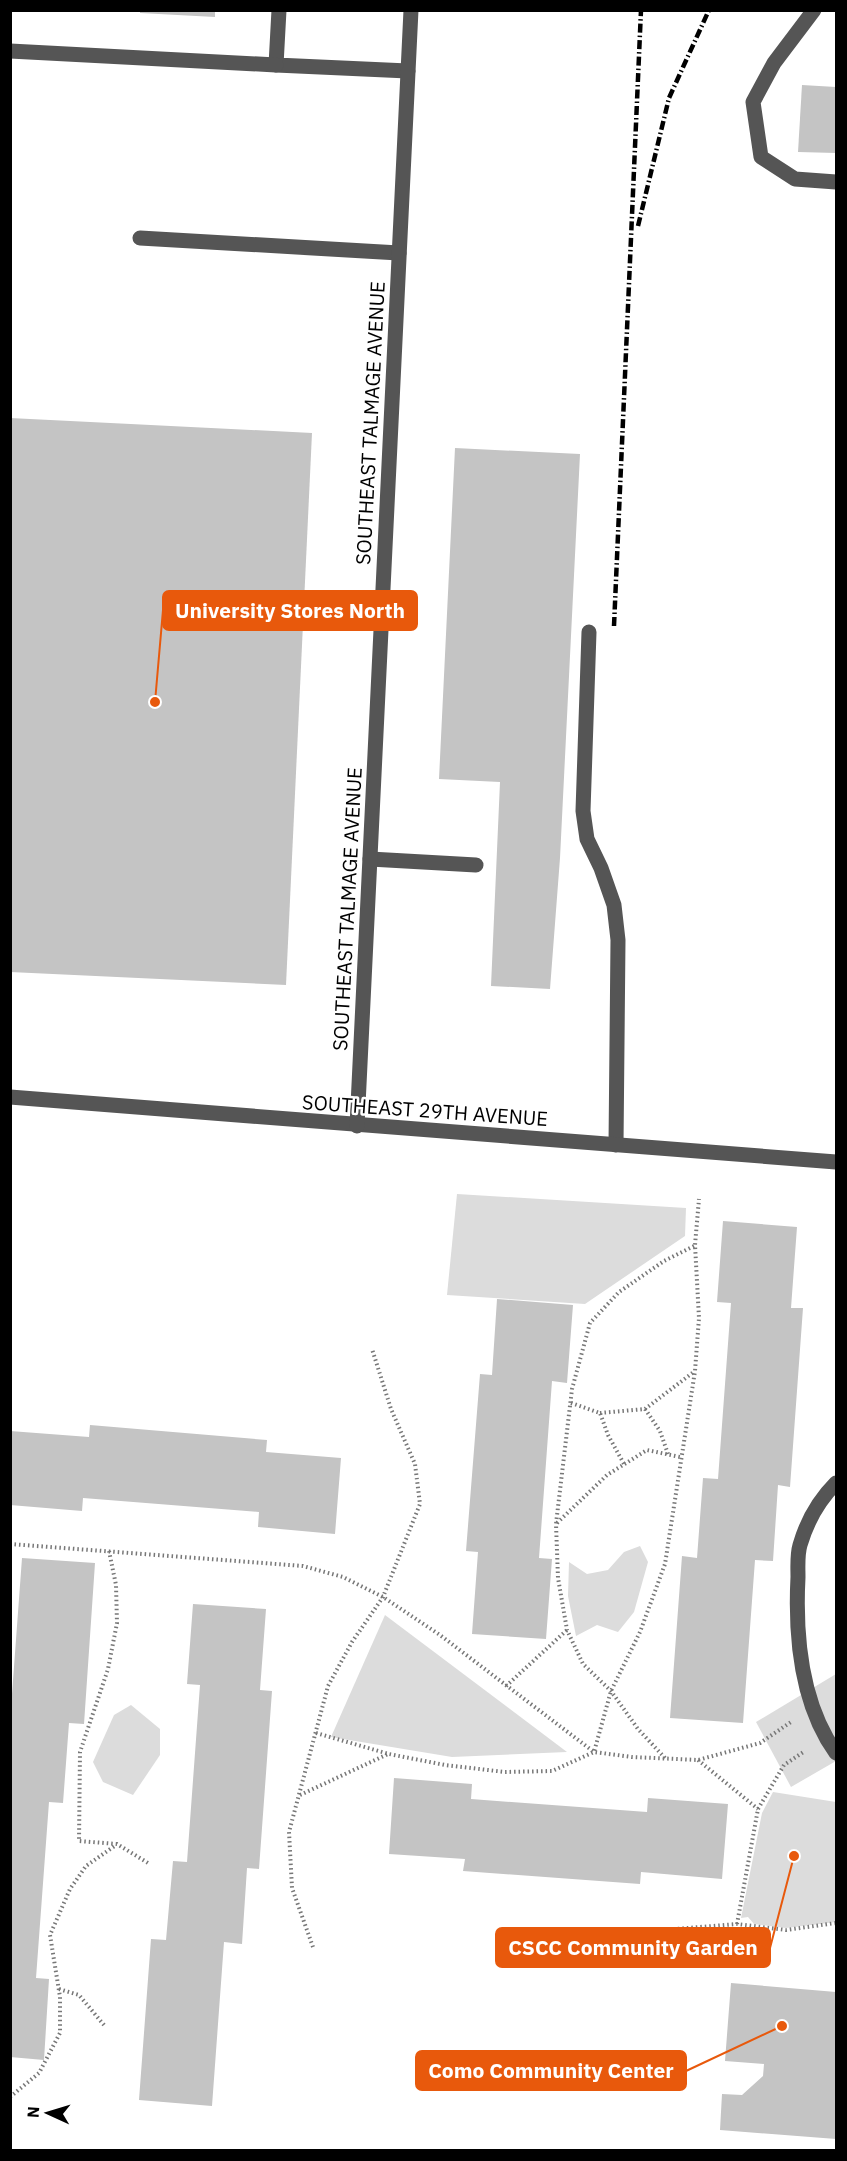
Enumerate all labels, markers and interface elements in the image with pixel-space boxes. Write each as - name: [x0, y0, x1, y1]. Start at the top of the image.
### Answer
- street label: SOUTHEAST TALMAGE AVENUE: [349, 280, 391, 566]
- callout: University Stores North: [163, 591, 417, 630]
- text: University Stores North: [175, 596, 405, 624]
- street label: SOUTHEAST TALMAGE AVENUE: [326, 766, 368, 1052]
- street label: SOUTHEAST 29TH AVENUE: [301, 1088, 549, 1132]
- callout: CSCC Community Garden: [496, 1928, 770, 1967]
- text: CSCC Community Garden: [508, 1933, 758, 1961]
- callout: Como Community Center: [416, 2051, 686, 2090]
- text: Como Community Center: [428, 2056, 674, 2084]
- north arrow: [18, 2083, 78, 2143]
- text: N: [23, 2105, 43, 2118]

